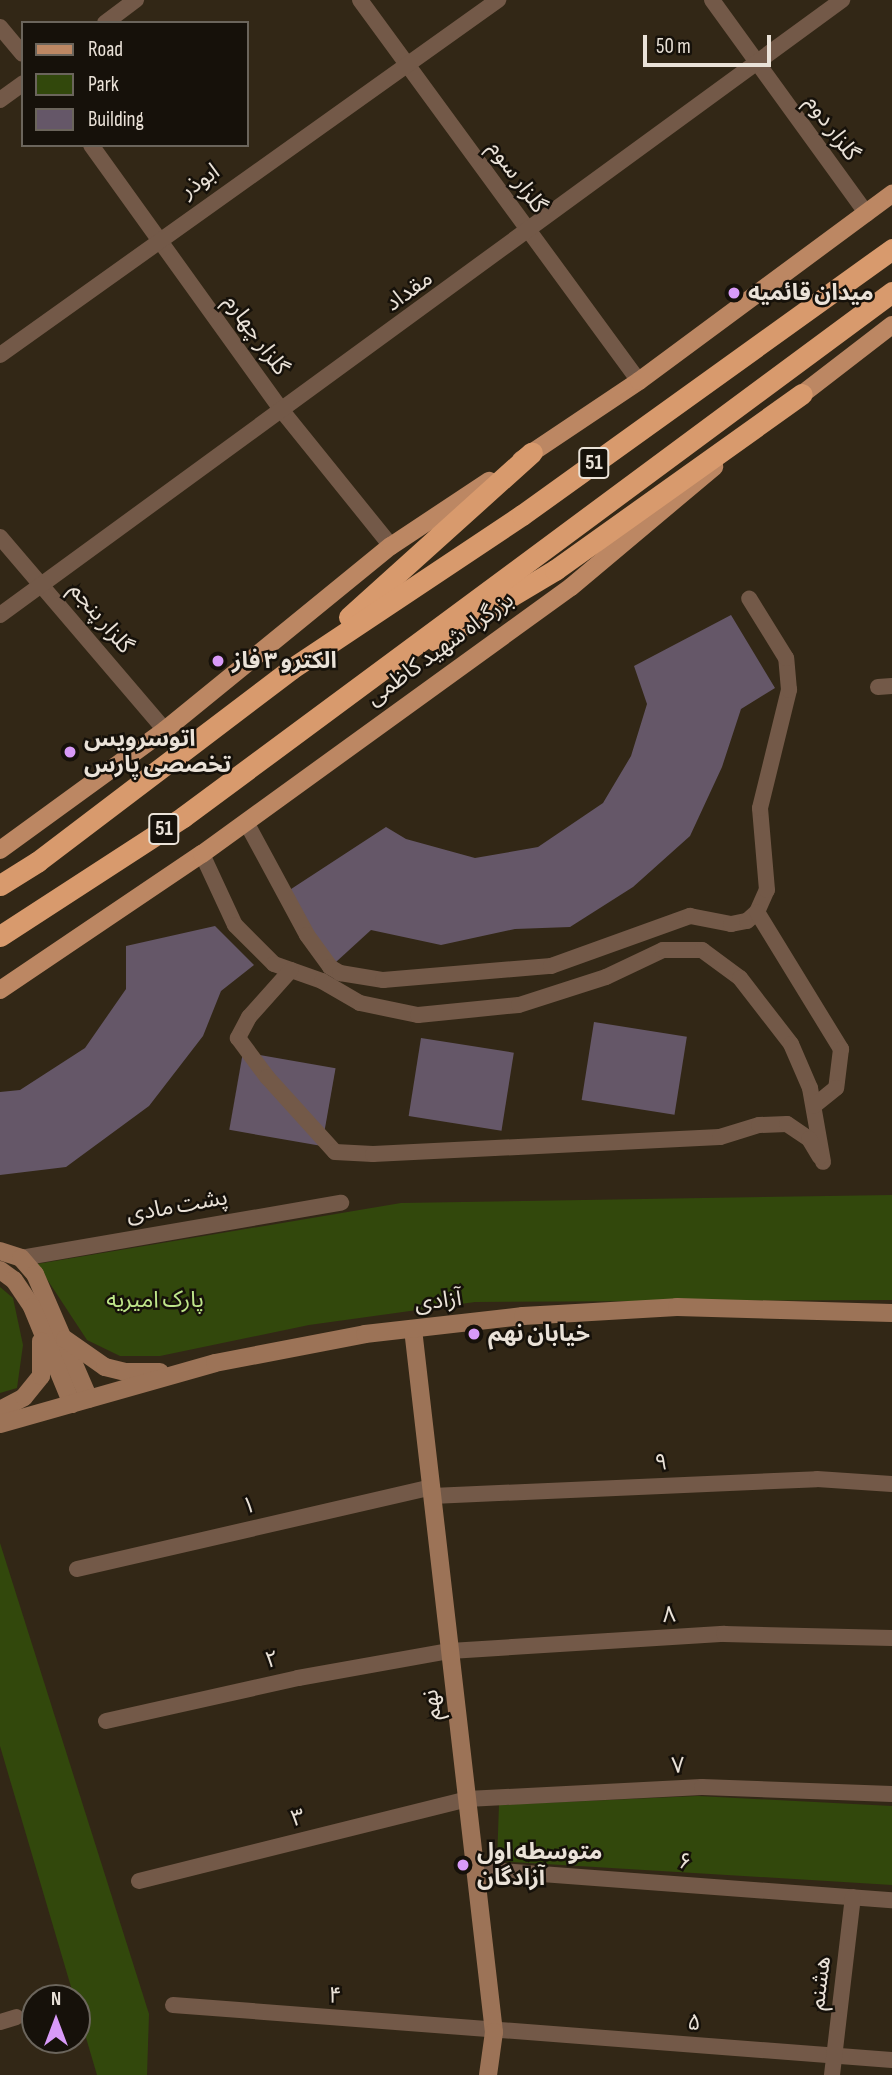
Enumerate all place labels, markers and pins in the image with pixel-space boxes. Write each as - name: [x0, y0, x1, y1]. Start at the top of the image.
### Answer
- place label: میدان قائمیه: [748, 279, 874, 307]
- marker: میدان قائمیه: [726, 285, 742, 301]
- place label: الکترو ۳ فاز: [232, 647, 337, 675]
- marker: الکترو ۳ فاز: [210, 653, 226, 669]
- place label: اتوسرویس تخصصی پارس: [84, 725, 231, 779]
- marker: اتوسرویس تخصصی پارس: [62, 744, 78, 760]
- place label: خیابان نهم: [488, 1320, 590, 1348]
- marker: خیابان نهم: [466, 1326, 482, 1342]
- place label: متوسطه اول آزادگان: [477, 1838, 602, 1892]
- marker: متوسطه اول آزادگان: [455, 1857, 471, 1873]

